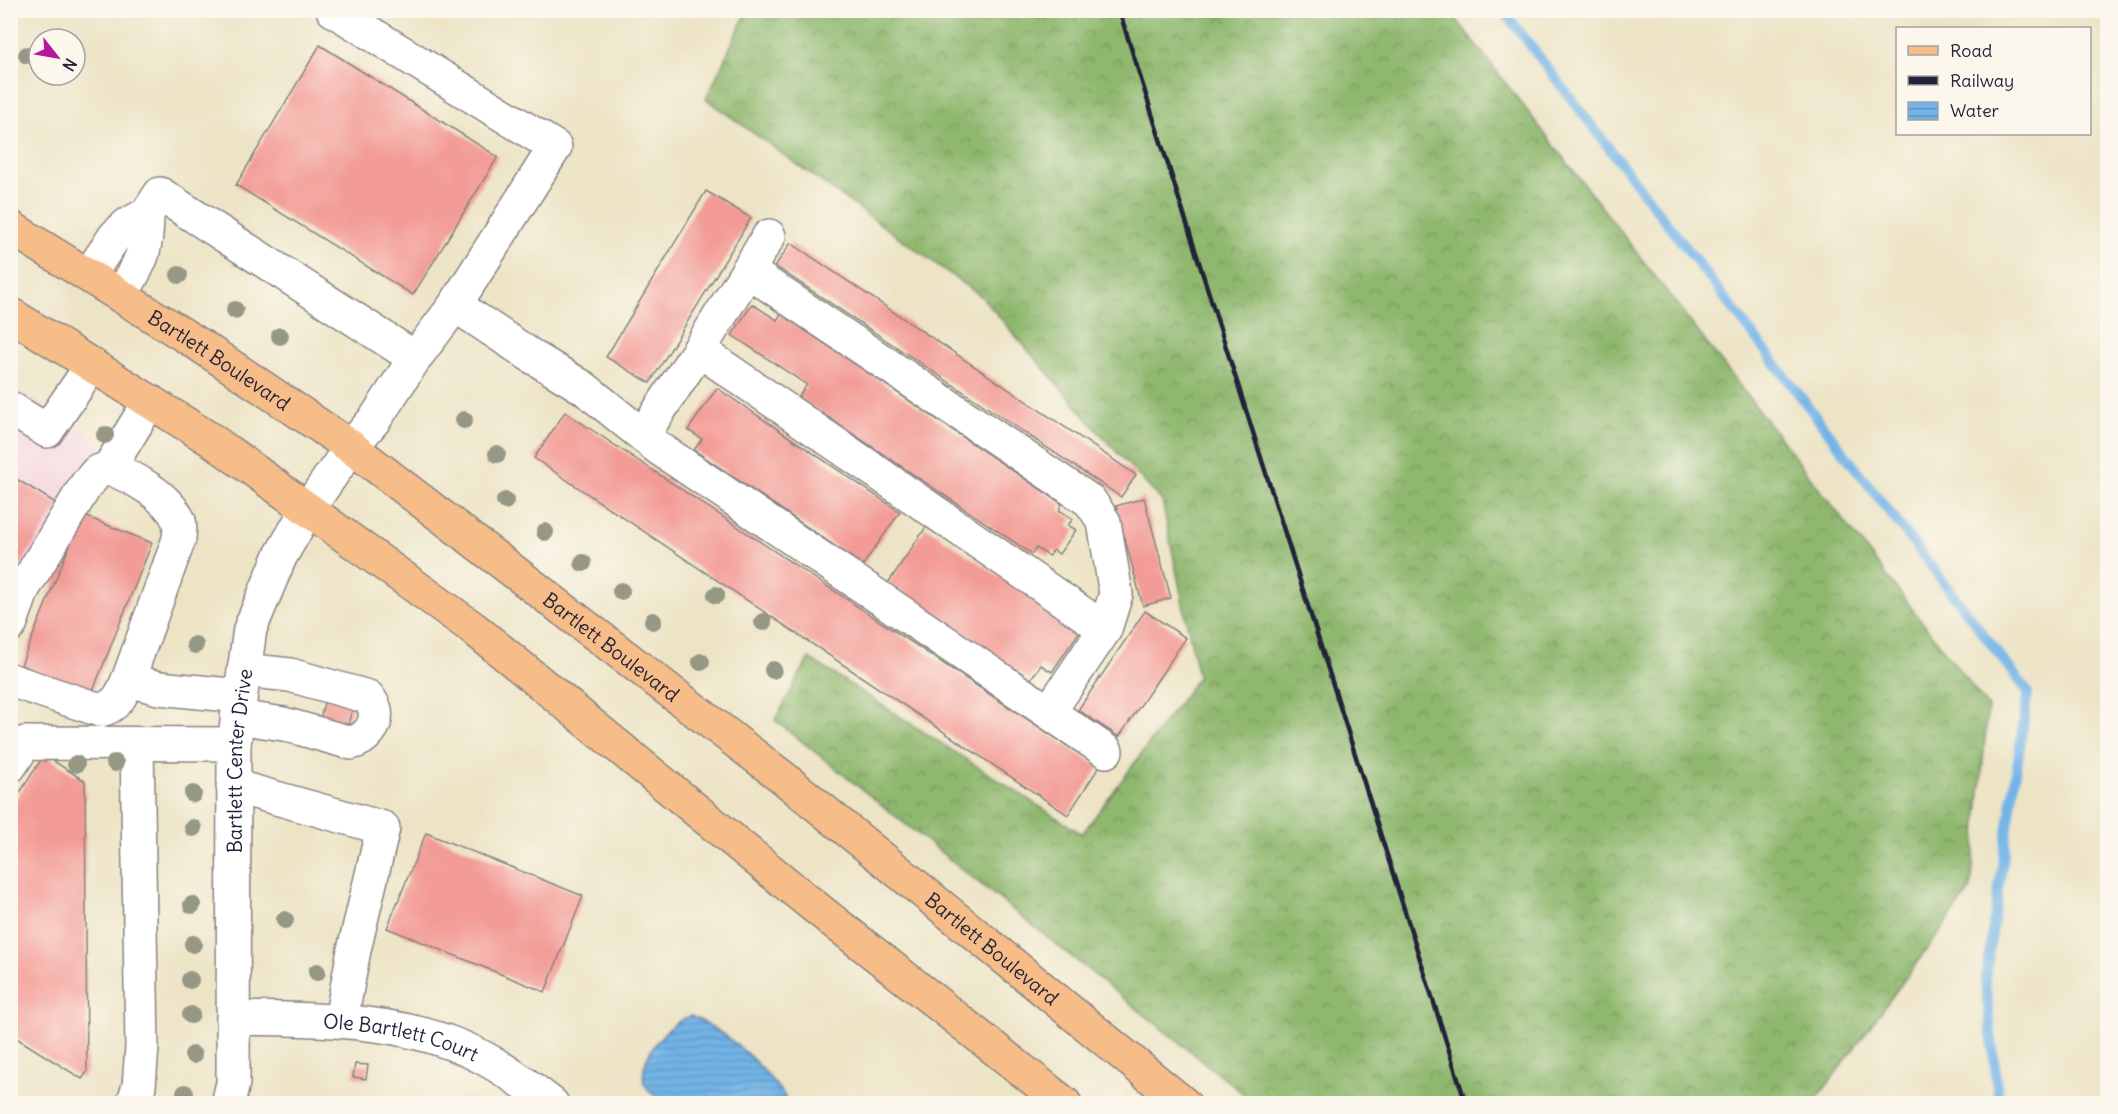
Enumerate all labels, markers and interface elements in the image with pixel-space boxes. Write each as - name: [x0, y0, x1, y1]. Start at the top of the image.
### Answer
- north arrow: [27, 27, 87, 87]
- legend: [1896, 27, 2091, 135]
- text: Road: [1950, 39, 1993, 62]
- text: N: [58, 55, 81, 75]
- text: Railway: [1950, 69, 2014, 92]
- text: Water: [1950, 99, 2000, 122]
- street label: Bartlett Boulevard: [144, 304, 296, 415]
- street label: Bartlett Boulevard: [538, 586, 685, 707]
- street label: Bartlett Center Drive: [221, 667, 257, 853]
- street label: Bartlett Boulevard: [921, 886, 1065, 1010]
- street label: Ole Bartlett Court: [323, 1008, 483, 1066]

